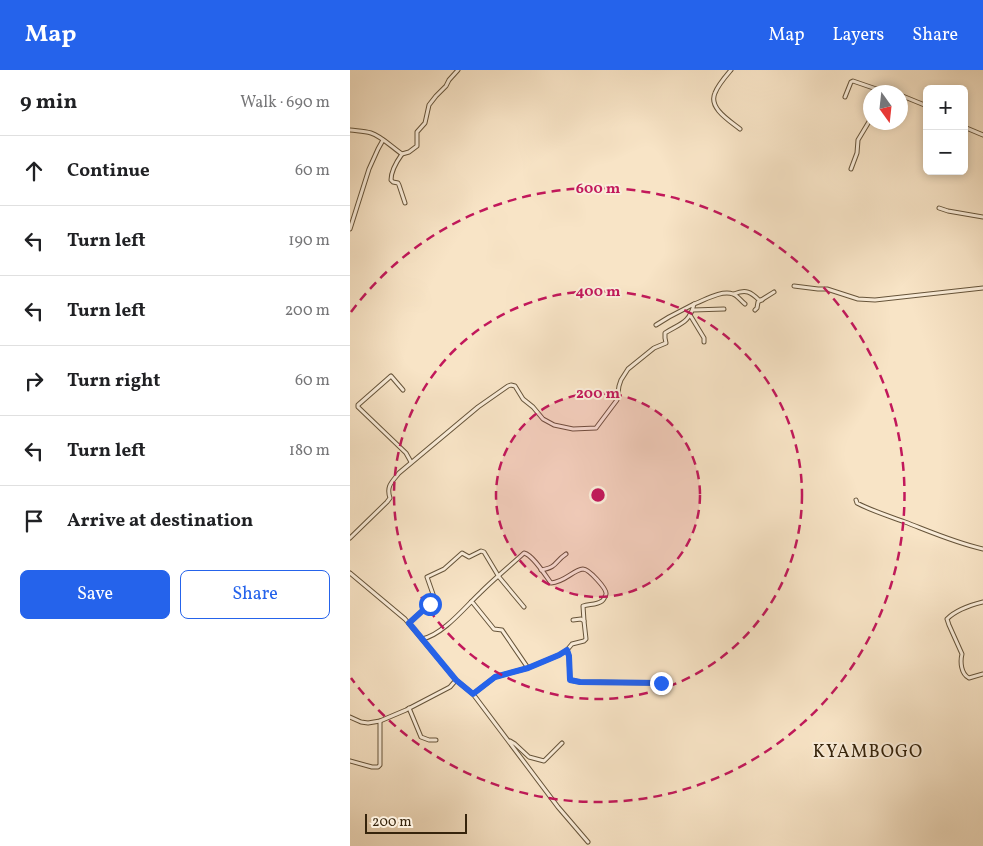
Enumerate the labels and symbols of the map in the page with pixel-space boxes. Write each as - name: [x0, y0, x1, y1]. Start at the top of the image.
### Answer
- north arrow: [863, 85, 908, 130]
- text: 600 m: [576, 179, 621, 200]
- text: 400 m: [576, 282, 621, 303]
- text: 200 m: [576, 384, 620, 405]
- centre of rings: [589, 486, 607, 504]
- route start: [419, 593, 442, 616]
- route end: [650, 672, 673, 695]
- district label: KYAMBOGO: [813, 740, 923, 765]
- scale bar: [365, 811, 468, 834]

